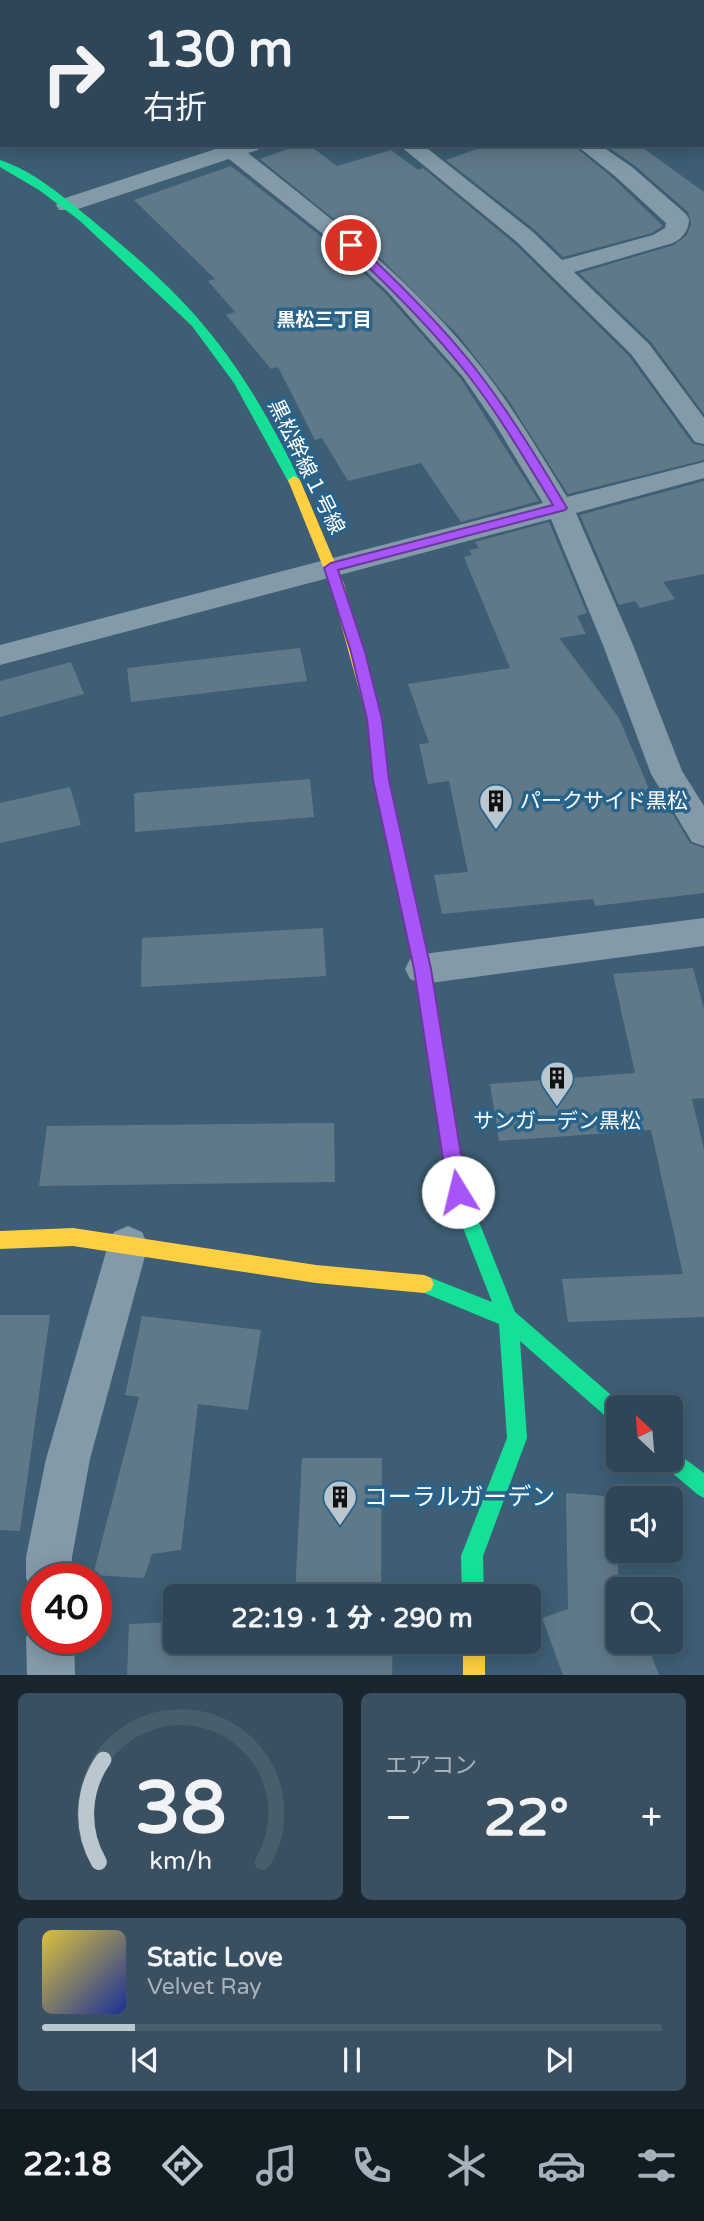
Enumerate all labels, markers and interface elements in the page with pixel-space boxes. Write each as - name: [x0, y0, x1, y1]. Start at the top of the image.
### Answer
- text: 130 m: [143, 21, 293, 80]
- icon: right: [28, 28, 119, 119]
- text: 右折: [143, 89, 207, 127]
- pin: [321, 215, 381, 275]
- icon: arrive: [332, 226, 370, 264]
- district label: 黒松三丁目: [276, 309, 372, 331]
- street label: 黒松幹線１号線: [263, 395, 349, 539]
- building icon: パークサイド黒松: [477, 782, 515, 831]
- place label: パークサイド黒松: [520, 789, 688, 814]
- building icon: サンガーデン黒松: [538, 1059, 576, 1108]
- place label: サンガーデン黒松: [473, 1109, 641, 1134]
- position arrow: [421, 1155, 495, 1229]
- north arrow: [606, 1395, 682, 1472]
- map controls: [606, 1395, 683, 1654]
- building icon: コーラルガーデン: [321, 1478, 359, 1527]
- place label: コーラルガーデン: [364, 1483, 555, 1512]
- button: sound: [606, 1486, 683, 1563]
- speed limit sign: 40: [21, 1563, 112, 1654]
- button: search: [606, 1577, 683, 1654]
- text: 22:19 · 1 分 · 290 m: [231, 1603, 473, 1634]
- text: エアコン: [385, 1752, 477, 1780]
- text: 38: [135, 1766, 226, 1854]
- text: 22°: [484, 1787, 569, 1850]
- text: −: [385, 1795, 412, 1841]
- text: +: [641, 1795, 662, 1841]
- text: km/h: [149, 1846, 212, 1876]
- text: Static Love: [147, 1942, 283, 1973]
- text: Velvet Ray: [147, 1973, 262, 2001]
- icon: previous: [126, 2041, 164, 2079]
- icon: pause: [333, 2041, 371, 2079]
- icon: next: [540, 2041, 578, 2079]
- icon: directions: [158, 2141, 207, 2190]
- icon: music: [252, 2141, 301, 2190]
- icon: phone: [347, 2141, 396, 2190]
- icon: climate: [442, 2141, 491, 2190]
- icon: car: [537, 2141, 586, 2190]
- icon: filters: [632, 2141, 681, 2190]
- text: 22:18: [23, 2146, 112, 2184]

